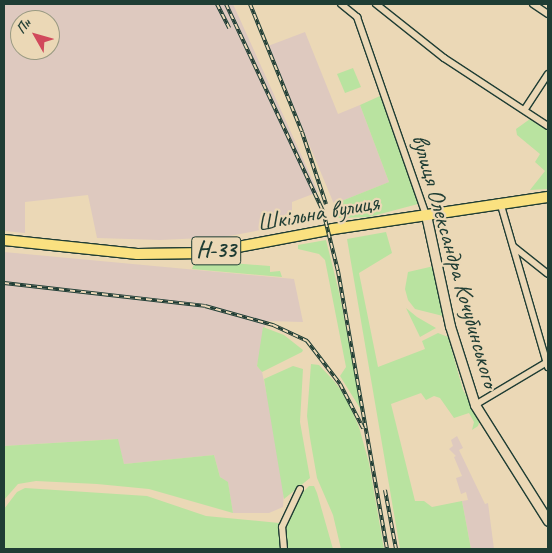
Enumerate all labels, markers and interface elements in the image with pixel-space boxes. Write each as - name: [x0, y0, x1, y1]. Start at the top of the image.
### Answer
- north arrow: [10, 10, 60, 60]
- text: Пн: [12, 15, 35, 37]
- street label: вулиця Олександра Кочубинського: [405, 131, 505, 391]
- street label: Шкільна вулиця: [254, 188, 382, 238]
- road number: Н-33: [191, 232, 241, 270]

